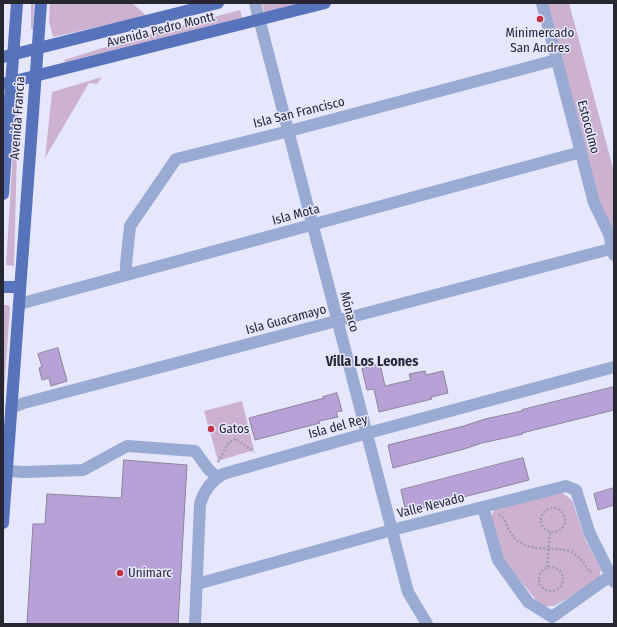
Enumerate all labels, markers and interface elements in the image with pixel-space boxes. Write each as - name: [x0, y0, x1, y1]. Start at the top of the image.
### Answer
- street label: Avenida Pedro Montt: [105, 9, 217, 51]
- marker: Minimercado San Andres: [535, 14, 545, 24]
- place label: Minimercado San Andres: [506, 25, 574, 56]
- street label: Avenida Francia: [7, 76, 29, 160]
- street label: Isla San Francisco: [252, 94, 346, 132]
- street label: Estocolmo: [573, 98, 603, 156]
- street label: Isla Mota: [271, 201, 321, 229]
- street label: Mónaco: [336, 290, 362, 334]
- street label: Isla Guacamayo: [244, 302, 328, 338]
- district label: Villa Los Leones: [326, 354, 418, 370]
- street label: Isla del Rey: [307, 412, 369, 442]
- place label: Gatos: [219, 421, 249, 437]
- marker: Gatos: [206, 424, 216, 434]
- street label: Valle Nevado: [396, 490, 466, 522]
- place label: Unimarc: [128, 565, 172, 581]
- marker: Unimarc: [115, 568, 125, 578]

